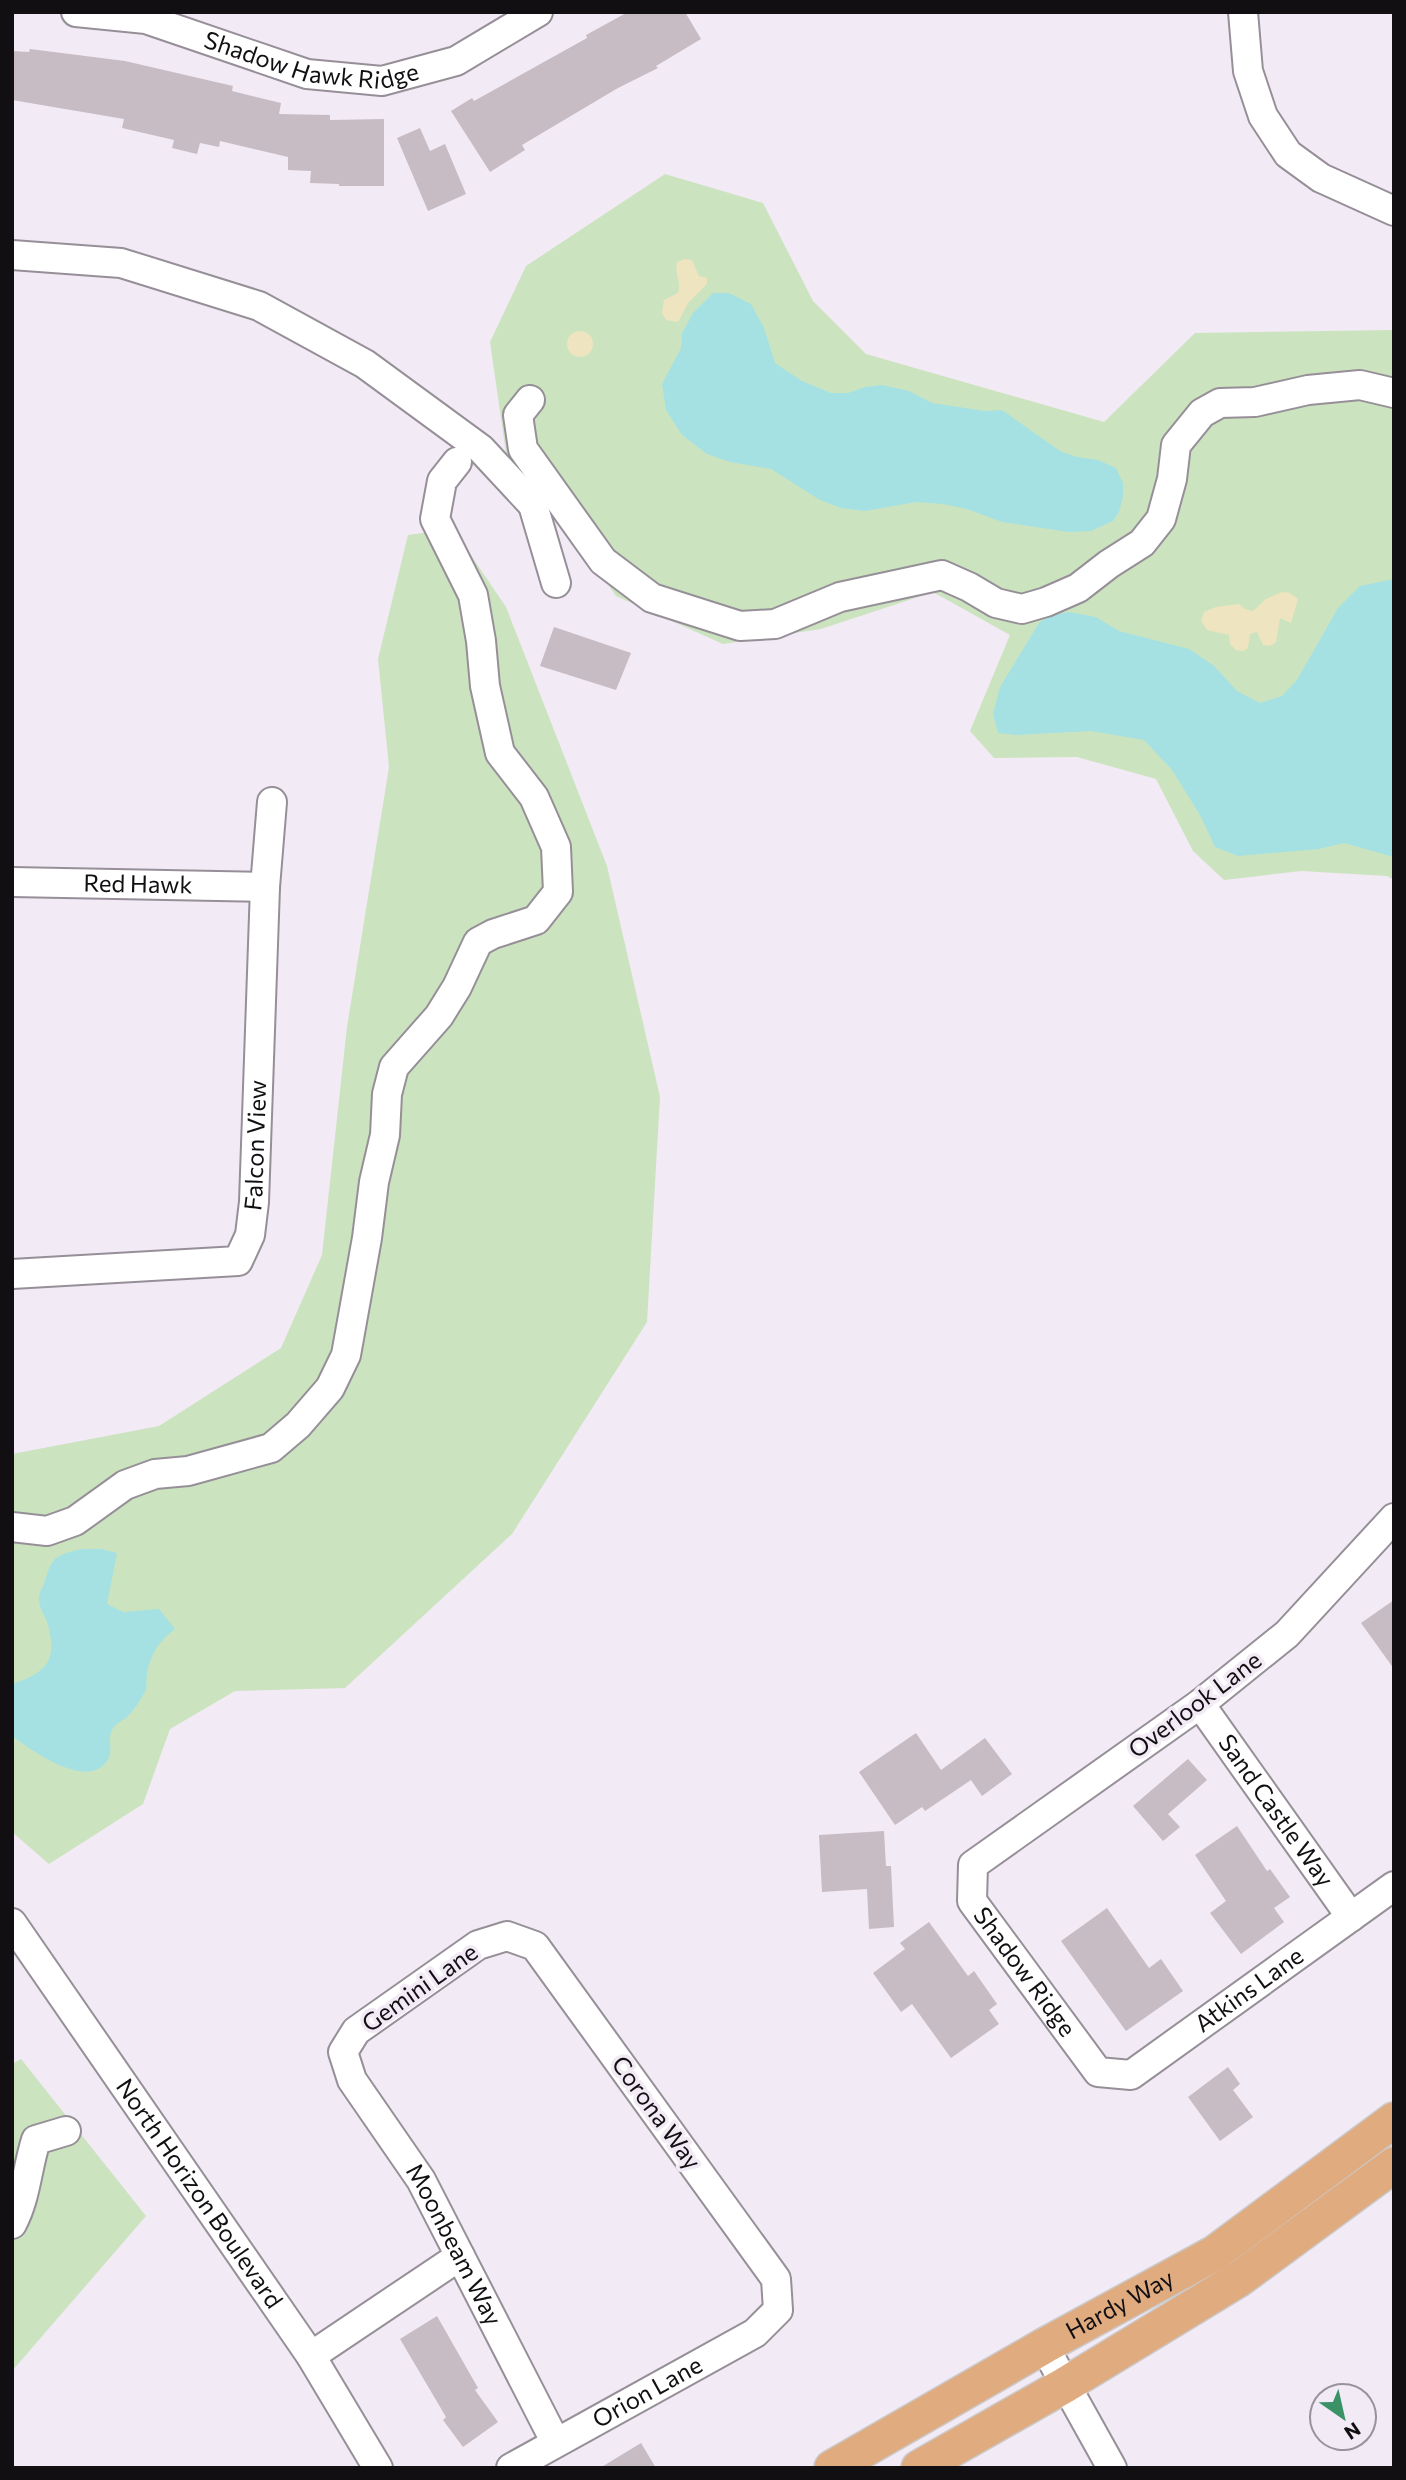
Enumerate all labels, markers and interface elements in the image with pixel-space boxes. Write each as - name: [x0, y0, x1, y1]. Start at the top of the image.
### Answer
- street label: Shadow Hawk Ridge: [201, 24, 422, 94]
- street label: Red Hawk: [83, 867, 193, 899]
- street label: Falcon View: [237, 1079, 271, 1212]
- street label: Overlook Lane: [1122, 1644, 1266, 1763]
- street label: Sand Castle Way: [1213, 1728, 1341, 1892]
- street label: Shadow Ridge: [968, 1901, 1083, 2042]
- street label: Gemini Lane: [356, 1936, 483, 2037]
- street label: Atkins Lane: [1189, 1940, 1308, 2038]
- street label: Corona Way: [606, 2050, 708, 2174]
- street label: North Horizon Boulevard: [111, 2073, 290, 2313]
- street label: Moonbeam Way: [401, 2157, 509, 2330]
- street label: Hardy Way: [1060, 2262, 1178, 2344]
- street label: Orion Lane: [587, 2349, 707, 2433]
- north arrow: [1308, 2382, 1378, 2452]
- text: N: [1340, 2418, 1365, 2445]

